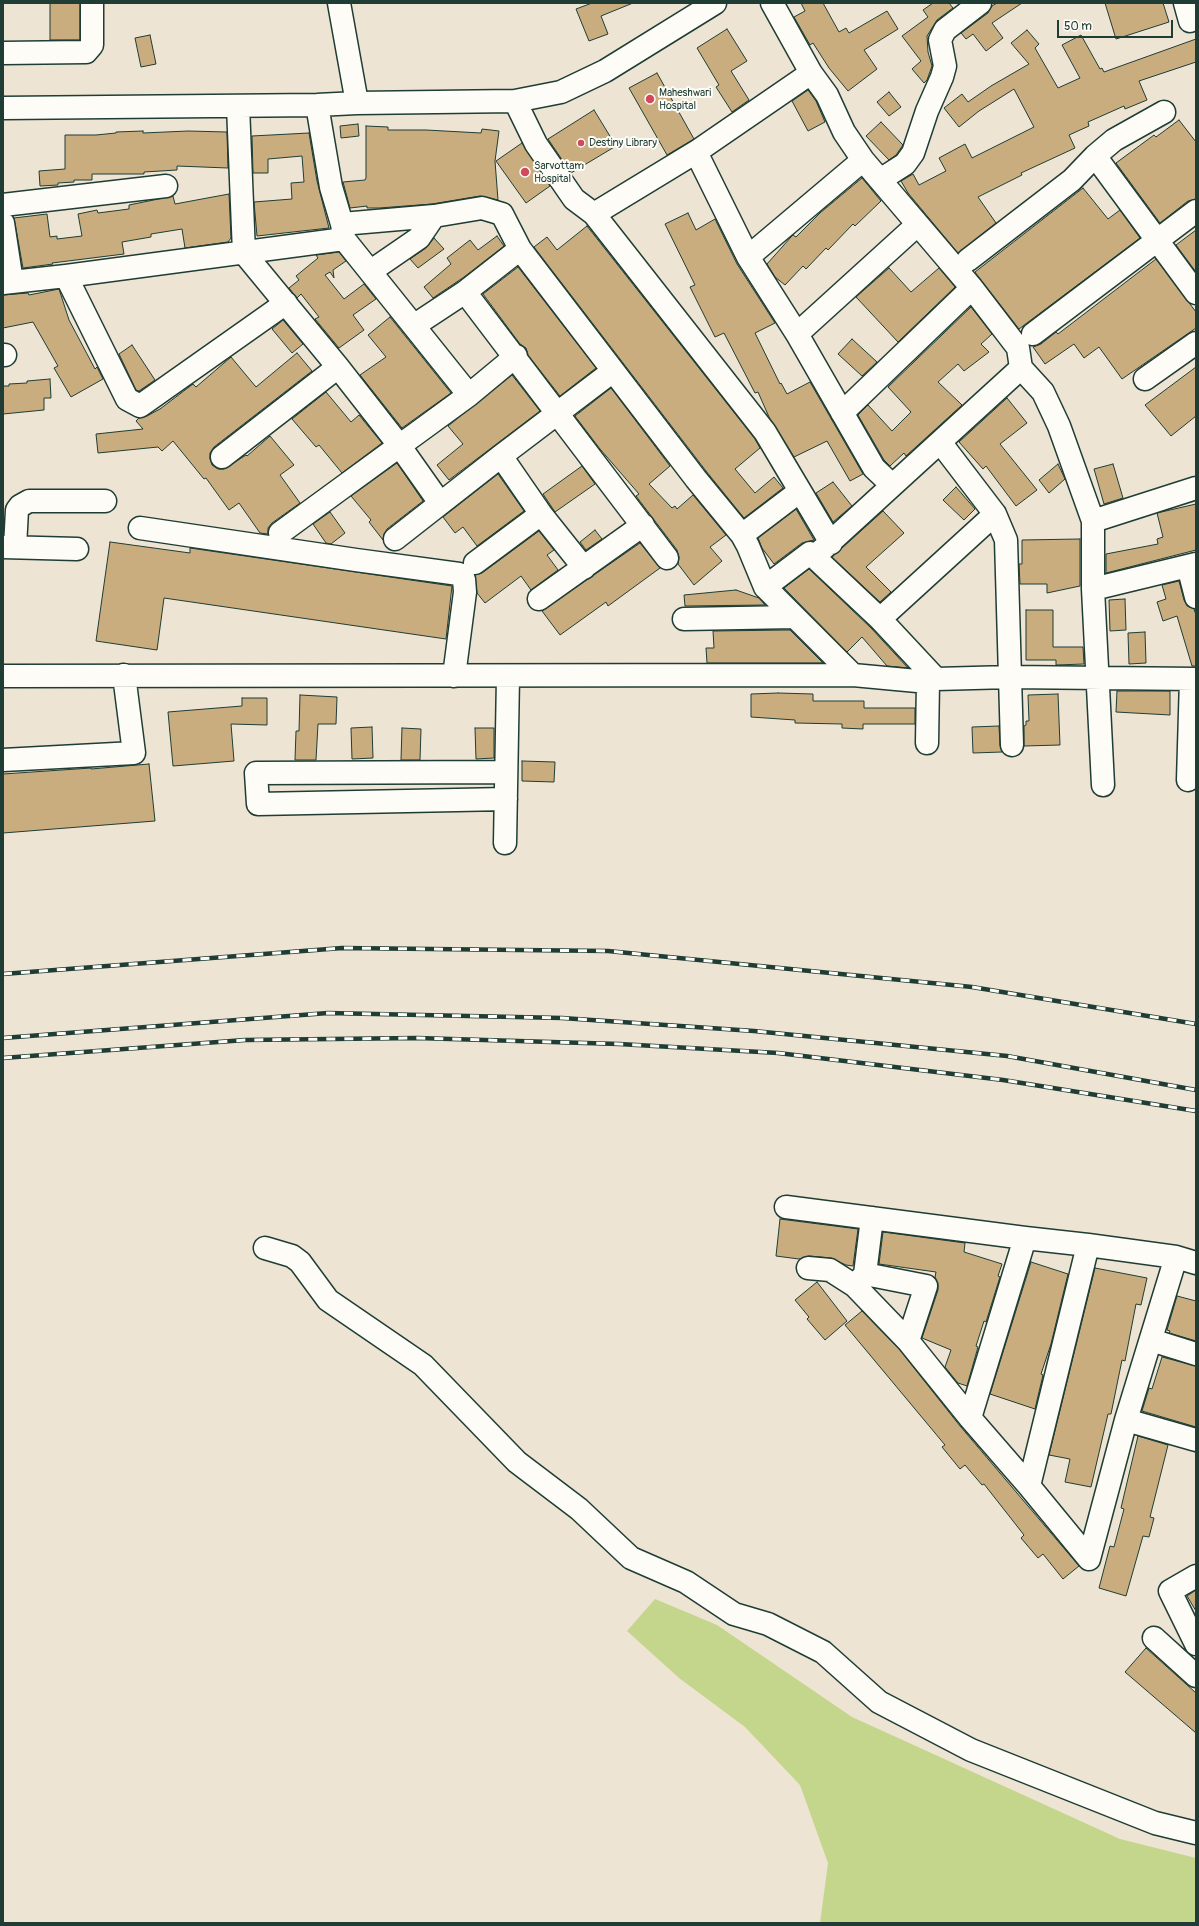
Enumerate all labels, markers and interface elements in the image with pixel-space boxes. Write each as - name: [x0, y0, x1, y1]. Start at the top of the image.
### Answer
- scale bar: [1059, 12, 1175, 38]
- text: 50 m: [1064, 19, 1092, 34]
- place label: Maheshwari Hospital: [659, 86, 711, 112]
- marker: Maheshwari Hospital: [644, 93, 656, 105]
- place label: Destiny Library: [589, 136, 657, 150]
- marker: Destiny Library: [576, 138, 586, 148]
- place label: Sarvottam Hospital: [534, 159, 584, 185]
- marker: Sarvottam Hospital: [519, 166, 531, 178]

